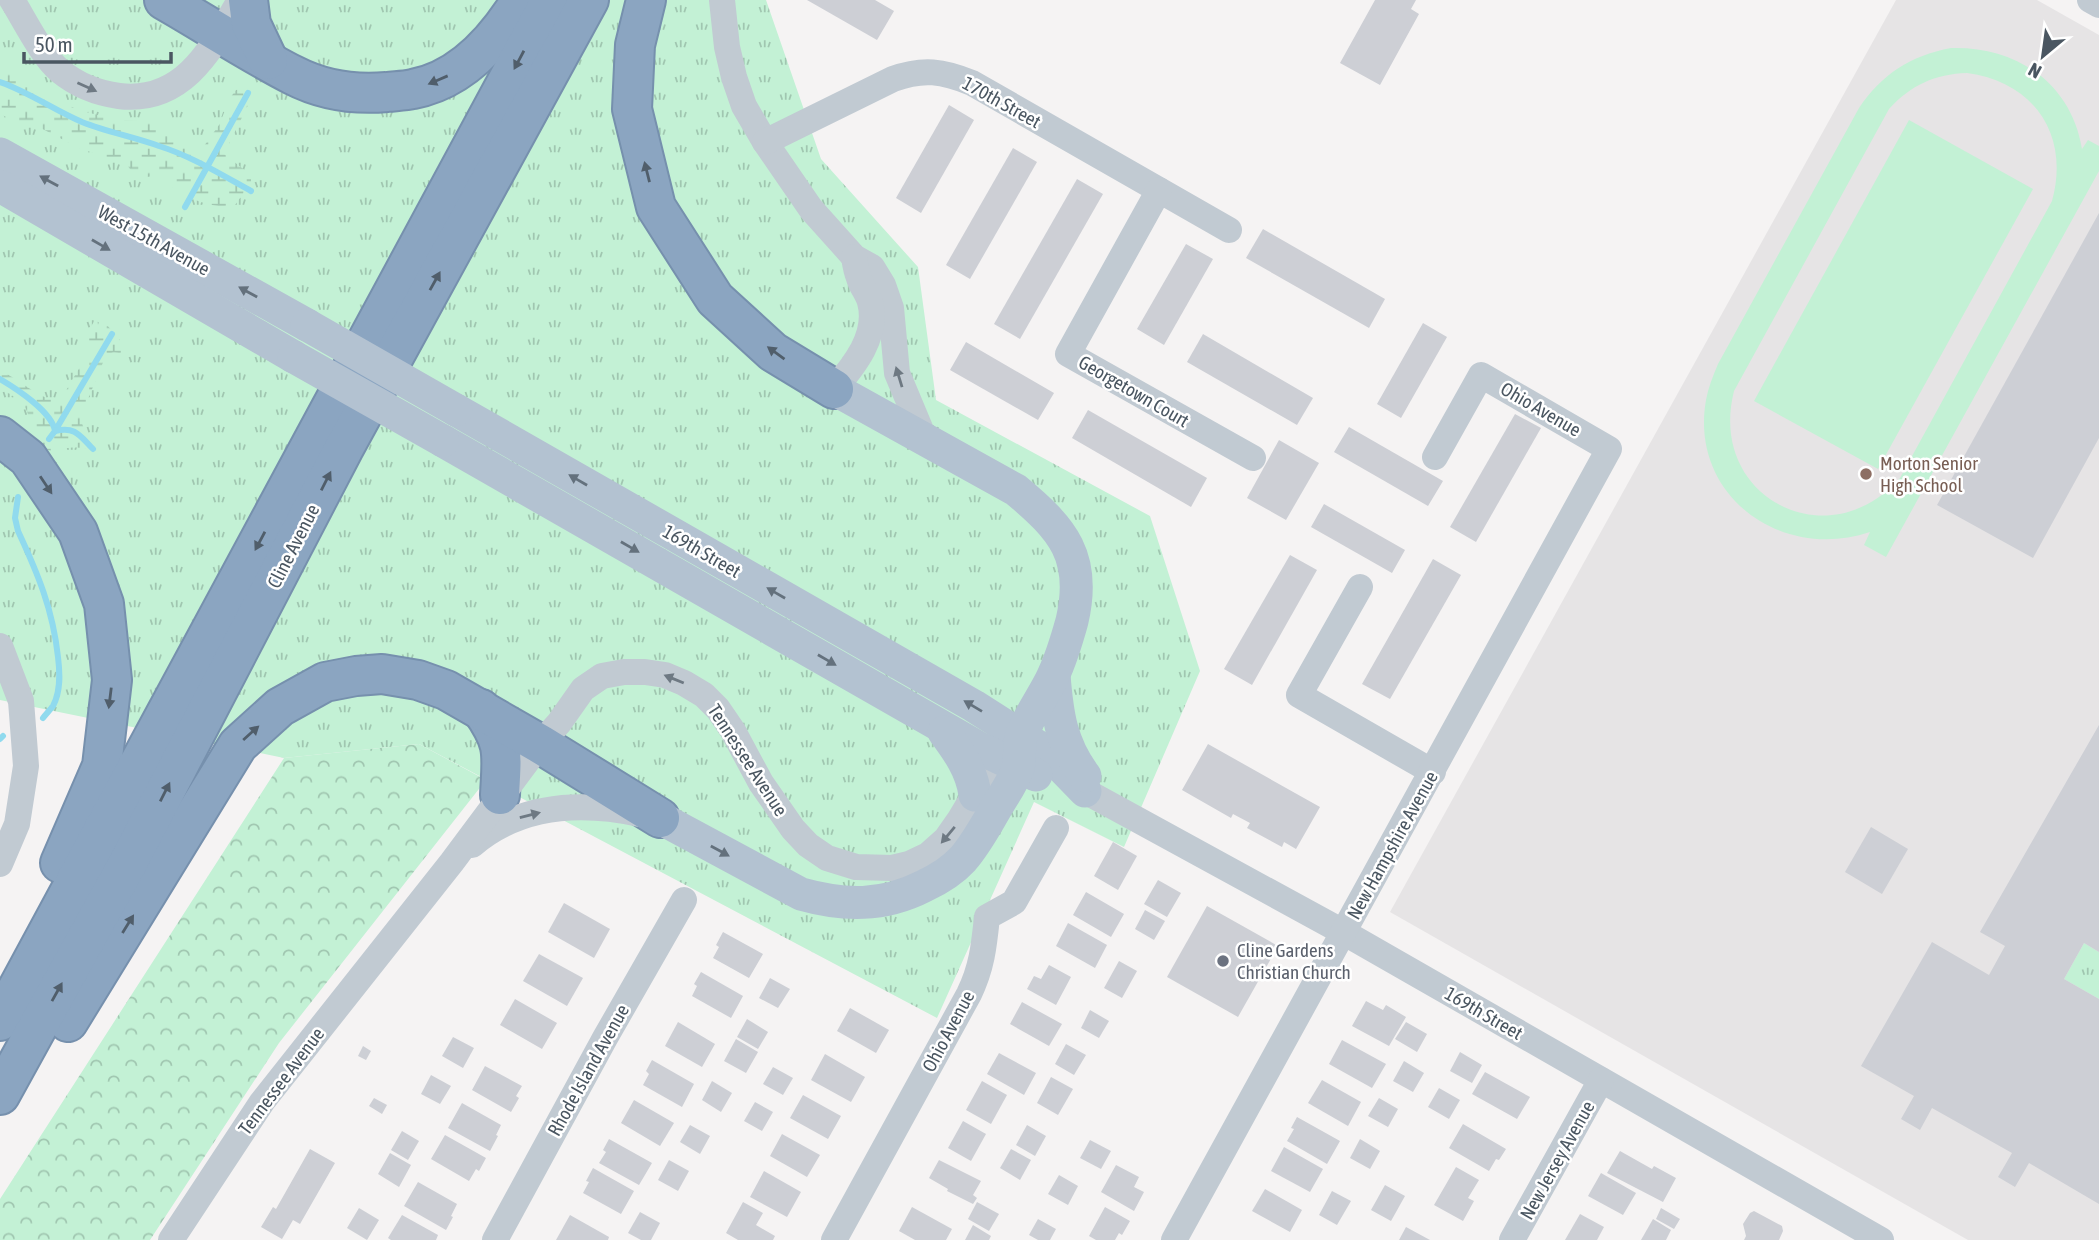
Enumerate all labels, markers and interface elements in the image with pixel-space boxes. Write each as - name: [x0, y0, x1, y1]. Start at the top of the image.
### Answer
- scale bar: [24, 21, 172, 65]
- north arrow: [2008, 21, 2078, 91]
- text: 50 m: [35, 32, 73, 56]
- one-way arrow: [513, 50, 525, 70]
- text: N: [2025, 59, 2045, 83]
- street label: 170th Street: [959, 72, 1045, 132]
- one-way arrow: [428, 74, 448, 86]
- one-way arrow: [77, 81, 97, 93]
- one-way arrow: [641, 161, 652, 183]
- one-way arrow: [40, 175, 59, 187]
- street label: West 15th Avenue: [94, 200, 214, 280]
- one-way arrow: [92, 239, 111, 251]
- one-way arrow: [429, 272, 441, 291]
- one-way arrow: [238, 286, 258, 298]
- one-way arrow: [767, 346, 785, 360]
- street label: Georgetown Court: [1075, 351, 1193, 431]
- one-way arrow: [894, 366, 904, 387]
- street label: Ohio Avenue: [1497, 377, 1585, 441]
- place label: Morton Senior High School: [1880, 452, 1978, 496]
- marker: Morton Senior High School: [1858, 466, 1874, 482]
- one-way arrow: [320, 471, 332, 491]
- one-way arrow: [568, 474, 588, 486]
- one-way arrow: [39, 476, 53, 494]
- street label: Cline Avenue: [263, 500, 323, 592]
- street label: 169th Street: [659, 520, 745, 582]
- one-way arrow: [254, 531, 266, 551]
- one-way arrow: [620, 541, 639, 553]
- one-way arrow: [766, 587, 785, 599]
- one-way arrow: [817, 654, 837, 666]
- one-way arrow: [663, 674, 684, 685]
- one-way arrow: [104, 687, 115, 709]
- street label: Tennessee Avenue: [704, 700, 792, 820]
- one-way arrow: [963, 700, 982, 712]
- one-way arrow: [242, 726, 259, 742]
- street label: New Hampshire Avenue: [1342, 767, 1442, 923]
- one-way arrow: [159, 782, 171, 802]
- one-way arrow: [519, 809, 541, 820]
- one-way arrow: [940, 826, 956, 844]
- one-way arrow: [711, 845, 730, 857]
- one-way arrow: [122, 914, 135, 934]
- place label: Cline Gardens Christian Church: [1237, 939, 1351, 983]
- marker: Cline Gardens Christian Church: [1215, 953, 1231, 969]
- one-way arrow: [51, 982, 63, 1002]
- street label: 169th Street: [1441, 982, 1527, 1044]
- street label: Ohio Avenue: [917, 987, 979, 1075]
- street label: Rhode Island Avenue: [543, 1001, 633, 1139]
- street label: Tennessee Avenue: [234, 1023, 328, 1139]
- street label: New Jersey Avenue: [1515, 1097, 1599, 1223]

